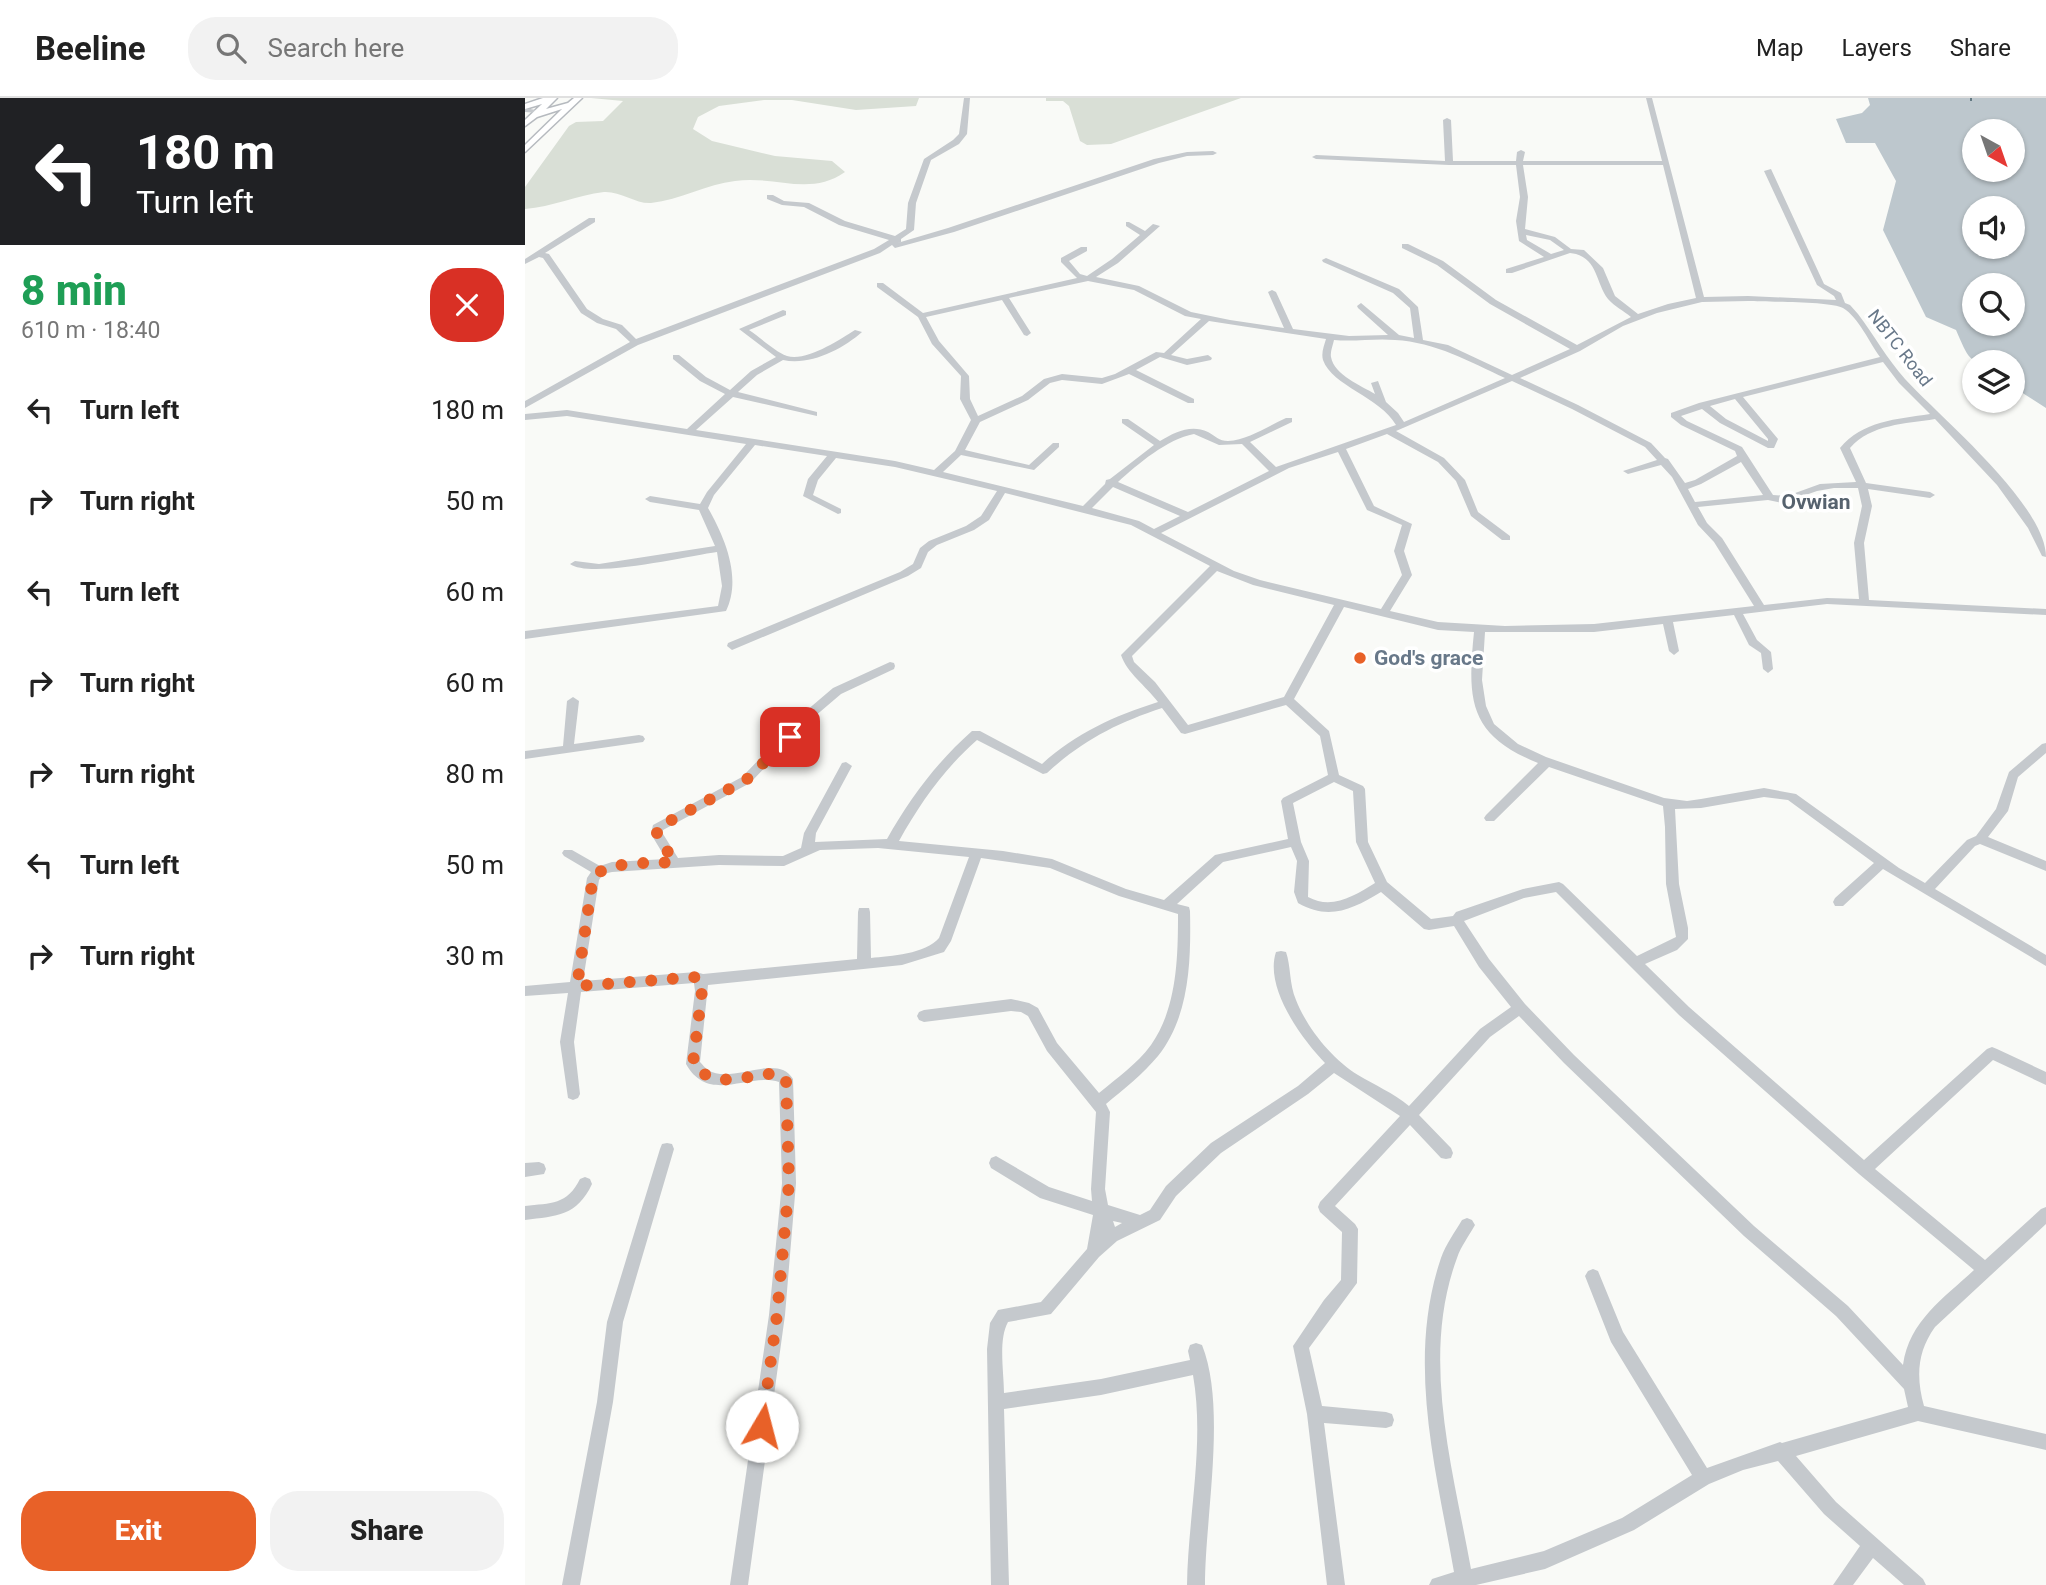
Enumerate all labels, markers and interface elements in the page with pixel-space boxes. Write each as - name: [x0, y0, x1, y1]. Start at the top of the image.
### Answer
- search box: [188, 17, 678, 80]
- text: Beeline: [35, 29, 146, 68]
- icon: search: [212, 29, 250, 67]
- text: Search here: [268, 33, 404, 63]
- text: Map: [1756, 34, 1804, 62]
- text: Layers: [1842, 34, 1912, 62]
- text: Share: [1950, 34, 2011, 62]
- north arrow: [1962, 119, 2025, 182]
- map controls: [1962, 119, 2025, 413]
- text: 180 m: [136, 124, 275, 181]
- icon: left: [21, 126, 112, 217]
- text: Turn left: [136, 183, 254, 221]
- button: sound: [1962, 196, 2025, 259]
- text: 8 min: [21, 266, 127, 315]
- button: close: [430, 268, 504, 342]
- button: search: [1962, 273, 2025, 336]
- street label: NBTC Road: [1864, 305, 1937, 390]
- text: 610 m · 18:40: [21, 317, 160, 344]
- button: layers: [1962, 350, 2025, 413]
- icon: left: [21, 391, 59, 429]
- text: Turn left: [80, 395, 179, 425]
- text: 180 m: [431, 395, 504, 425]
- icon: right: [21, 482, 59, 520]
- text: Turn right: [80, 486, 195, 516]
- text: 50 m: [446, 486, 504, 516]
- district label: Ovwian: [1781, 490, 1851, 514]
- icon: left: [21, 573, 59, 611]
- text: Turn left: [80, 577, 179, 607]
- text: 60 m: [446, 577, 504, 607]
- place label: God's grace: [1374, 646, 1483, 670]
- marker: God's grace: [1352, 650, 1368, 666]
- icon: right: [21, 664, 59, 702]
- text: Turn right: [80, 668, 195, 698]
- text: 60 m: [446, 668, 504, 698]
- pin: [760, 707, 820, 767]
- icon: arrive: [771, 718, 809, 756]
- icon: right: [21, 755, 59, 793]
- text: Turn right: [80, 759, 195, 789]
- text: 80 m: [446, 759, 504, 789]
- icon: left: [21, 846, 59, 884]
- text: Turn left: [80, 850, 179, 880]
- text: 50 m: [446, 850, 504, 880]
- icon: right: [21, 937, 59, 975]
- text: Turn right: [80, 941, 195, 971]
- text: 30 m: [446, 941, 504, 971]
- position arrow: [725, 1389, 799, 1463]
- button: Exit: [21, 1491, 256, 1571]
- button: Share: [270, 1491, 504, 1571]

